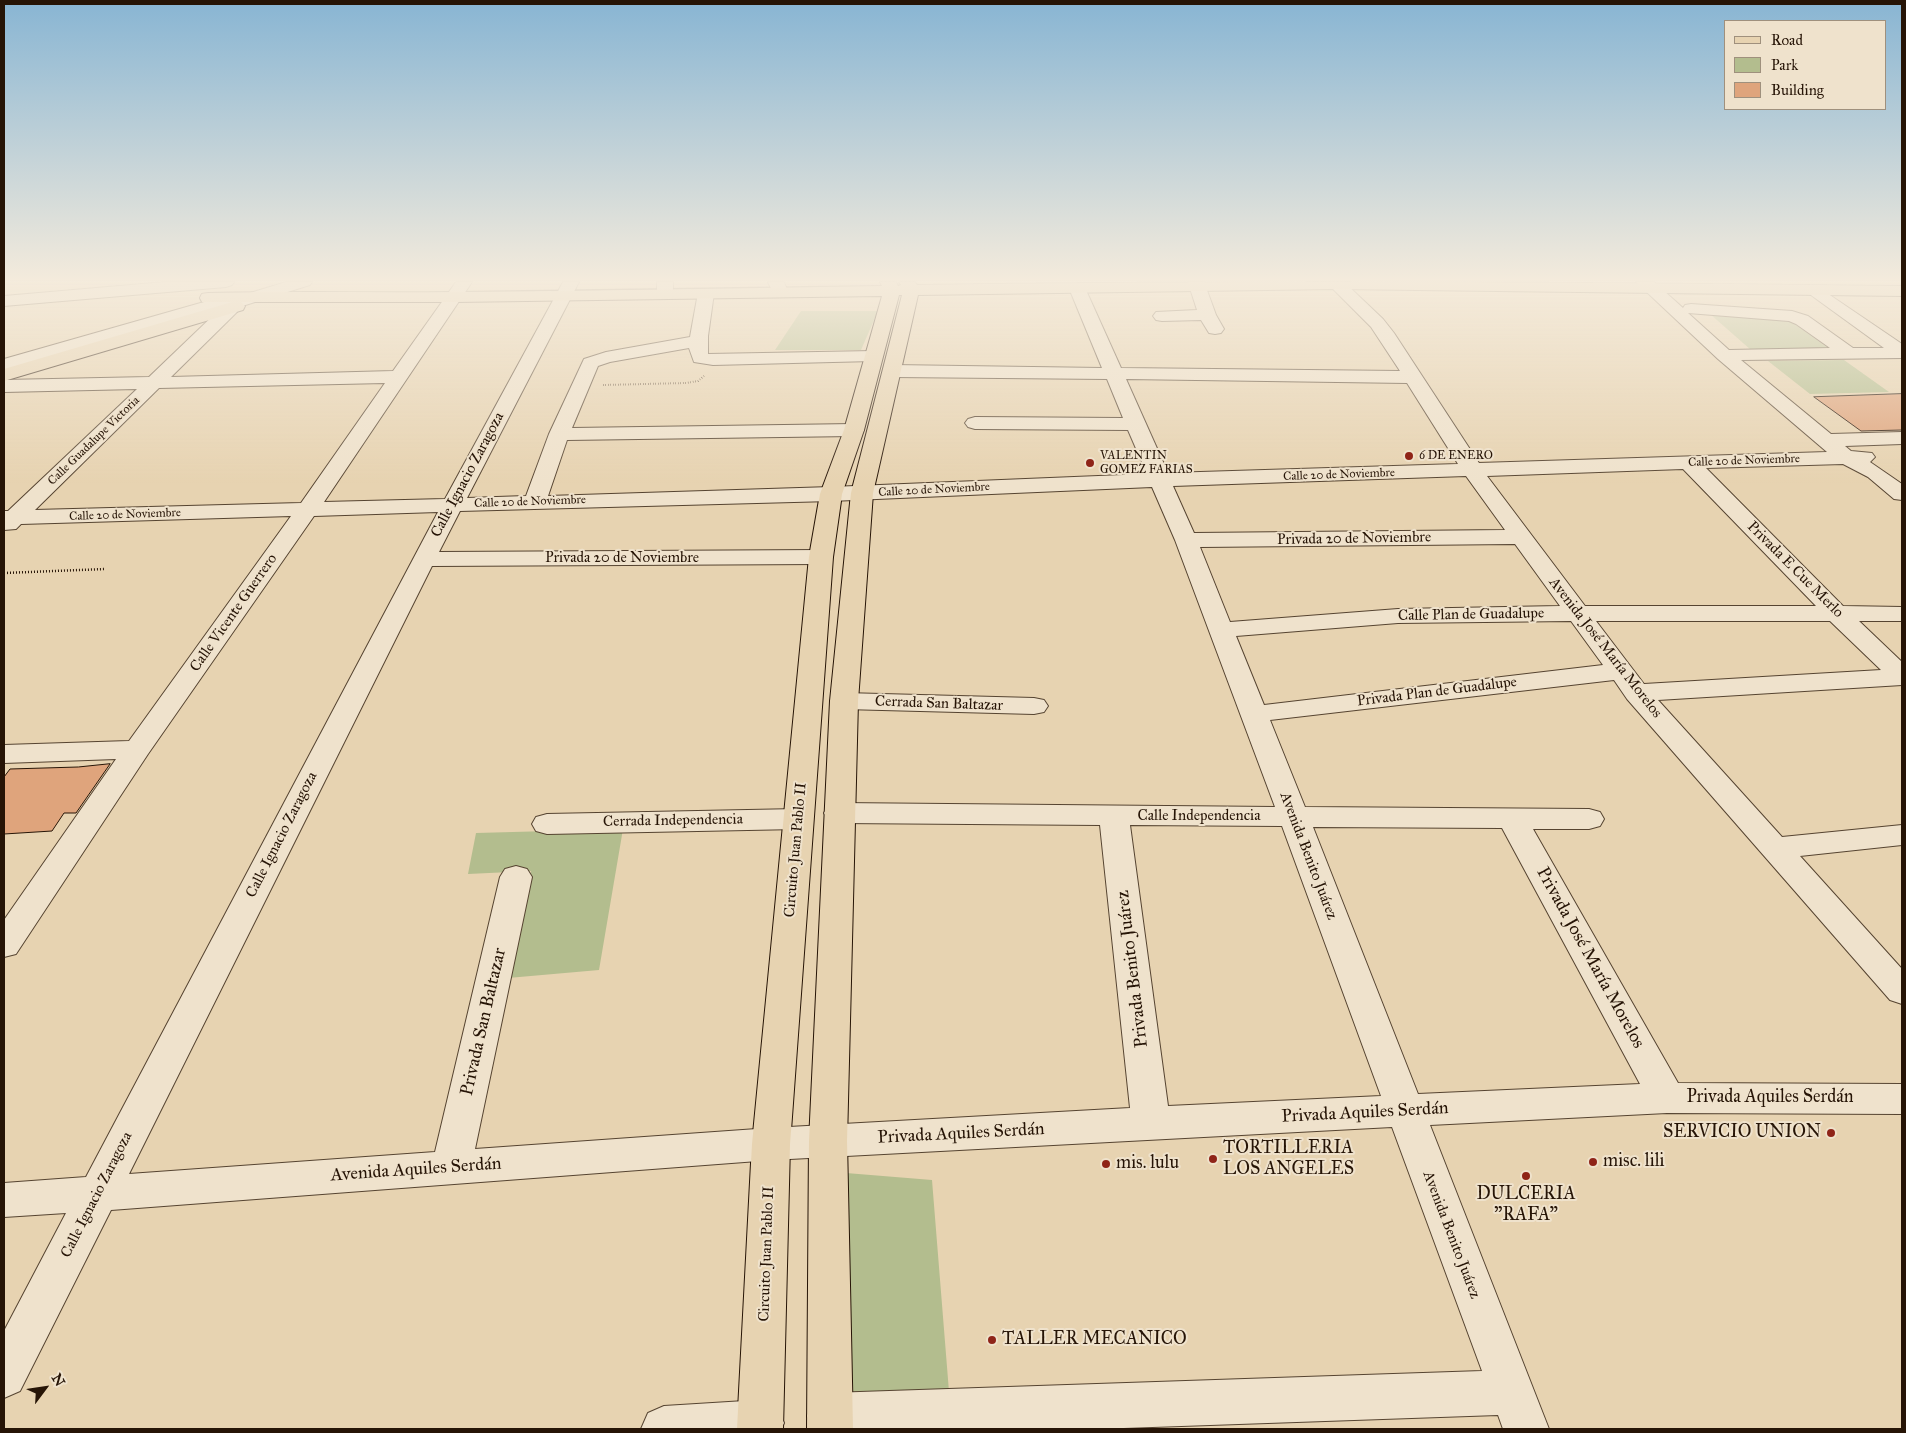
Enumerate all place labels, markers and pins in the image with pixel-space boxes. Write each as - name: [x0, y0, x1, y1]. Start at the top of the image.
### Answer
- place label: VALENTIN GOMEZ FARIAS: [1100, 449, 1193, 477]
- place label: 6 DE ENERO: [1419, 449, 1493, 463]
- marker: 6 DE ENERO: [1403, 450, 1415, 462]
- marker: VALENTIN GOMEZ FARIAS: [1084, 457, 1096, 469]
- place label: SERVICIO UNION: [1663, 1122, 1821, 1144]
- marker: SERVICIO UNION: [1825, 1127, 1837, 1139]
- place label: TORTILLERIA LOS ANGELES: [1223, 1138, 1354, 1180]
- place label: misc. lili: [1603, 1151, 1664, 1173]
- place label: mis. lulu: [1116, 1153, 1179, 1175]
- marker: TORTILLERIA LOS ANGELES: [1207, 1153, 1219, 1165]
- marker: misc. lili: [1587, 1156, 1599, 1168]
- marker: mis. lulu: [1100, 1158, 1112, 1170]
- marker: DULCERIA "RAFA": [1520, 1170, 1532, 1182]
- place label: DULCERIA "RAFA": [1476, 1184, 1576, 1226]
- place label: TALLER MECANICO: [1002, 1329, 1187, 1351]
- marker: TALLER MECANICO: [986, 1334, 998, 1346]

